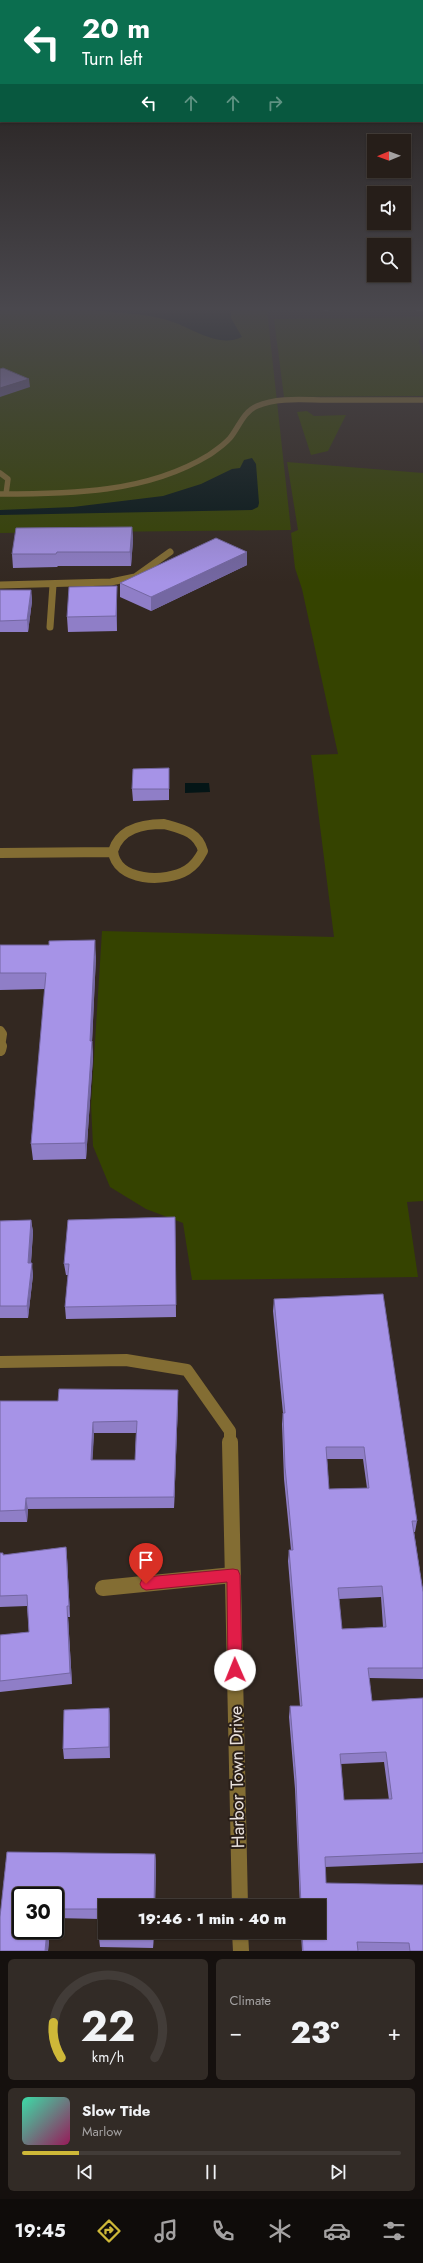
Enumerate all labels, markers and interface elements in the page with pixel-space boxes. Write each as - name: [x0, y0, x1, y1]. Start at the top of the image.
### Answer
- text: 20 m: [82, 8, 150, 49]
- icon: left: [16, 16, 68, 68]
- text: Turn left: [82, 46, 142, 72]
- icon: left: [138, 92, 160, 114]
- icon: ahead: [180, 92, 202, 114]
- icon: ahead: [222, 92, 244, 114]
- icon: right: [264, 92, 286, 114]
- north arrow: [367, 134, 411, 178]
- map controls: [367, 134, 411, 282]
- button: sound: [367, 186, 411, 230]
- button: search: [367, 238, 411, 282]
- pin: [129, 1543, 163, 1584]
- icon: arrive: [135, 1549, 157, 1571]
- position arrow: [214, 1649, 256, 1691]
- street label: Harbor Town Drive: [223, 1705, 251, 1849]
- speed limit sign: 30: [12, 1887, 64, 1939]
- text: 19:46 · 1 min · 40 m: [138, 1908, 286, 1930]
- text: Climate: [230, 1991, 271, 2010]
- text: 22: [80, 1995, 135, 2056]
- text: 23°: [291, 2011, 339, 2054]
- text: −: [230, 2016, 242, 2048]
- text: +: [387, 2016, 401, 2048]
- text: km/h: [92, 2046, 124, 2066]
- text: Slow Tide: [82, 2100, 150, 2122]
- text: Marlow: [82, 2122, 122, 2141]
- icon: previous: [74, 2161, 96, 2183]
- icon: pause: [200, 2161, 222, 2183]
- icon: next: [327, 2161, 349, 2183]
- icon: directions: [95, 2217, 123, 2245]
- icon: music: [152, 2217, 180, 2245]
- icon: phone: [209, 2217, 237, 2245]
- icon: climate: [266, 2217, 294, 2245]
- icon: car: [323, 2217, 351, 2245]
- icon: filters: [380, 2217, 408, 2245]
- text: 19:45: [15, 2218, 66, 2244]

